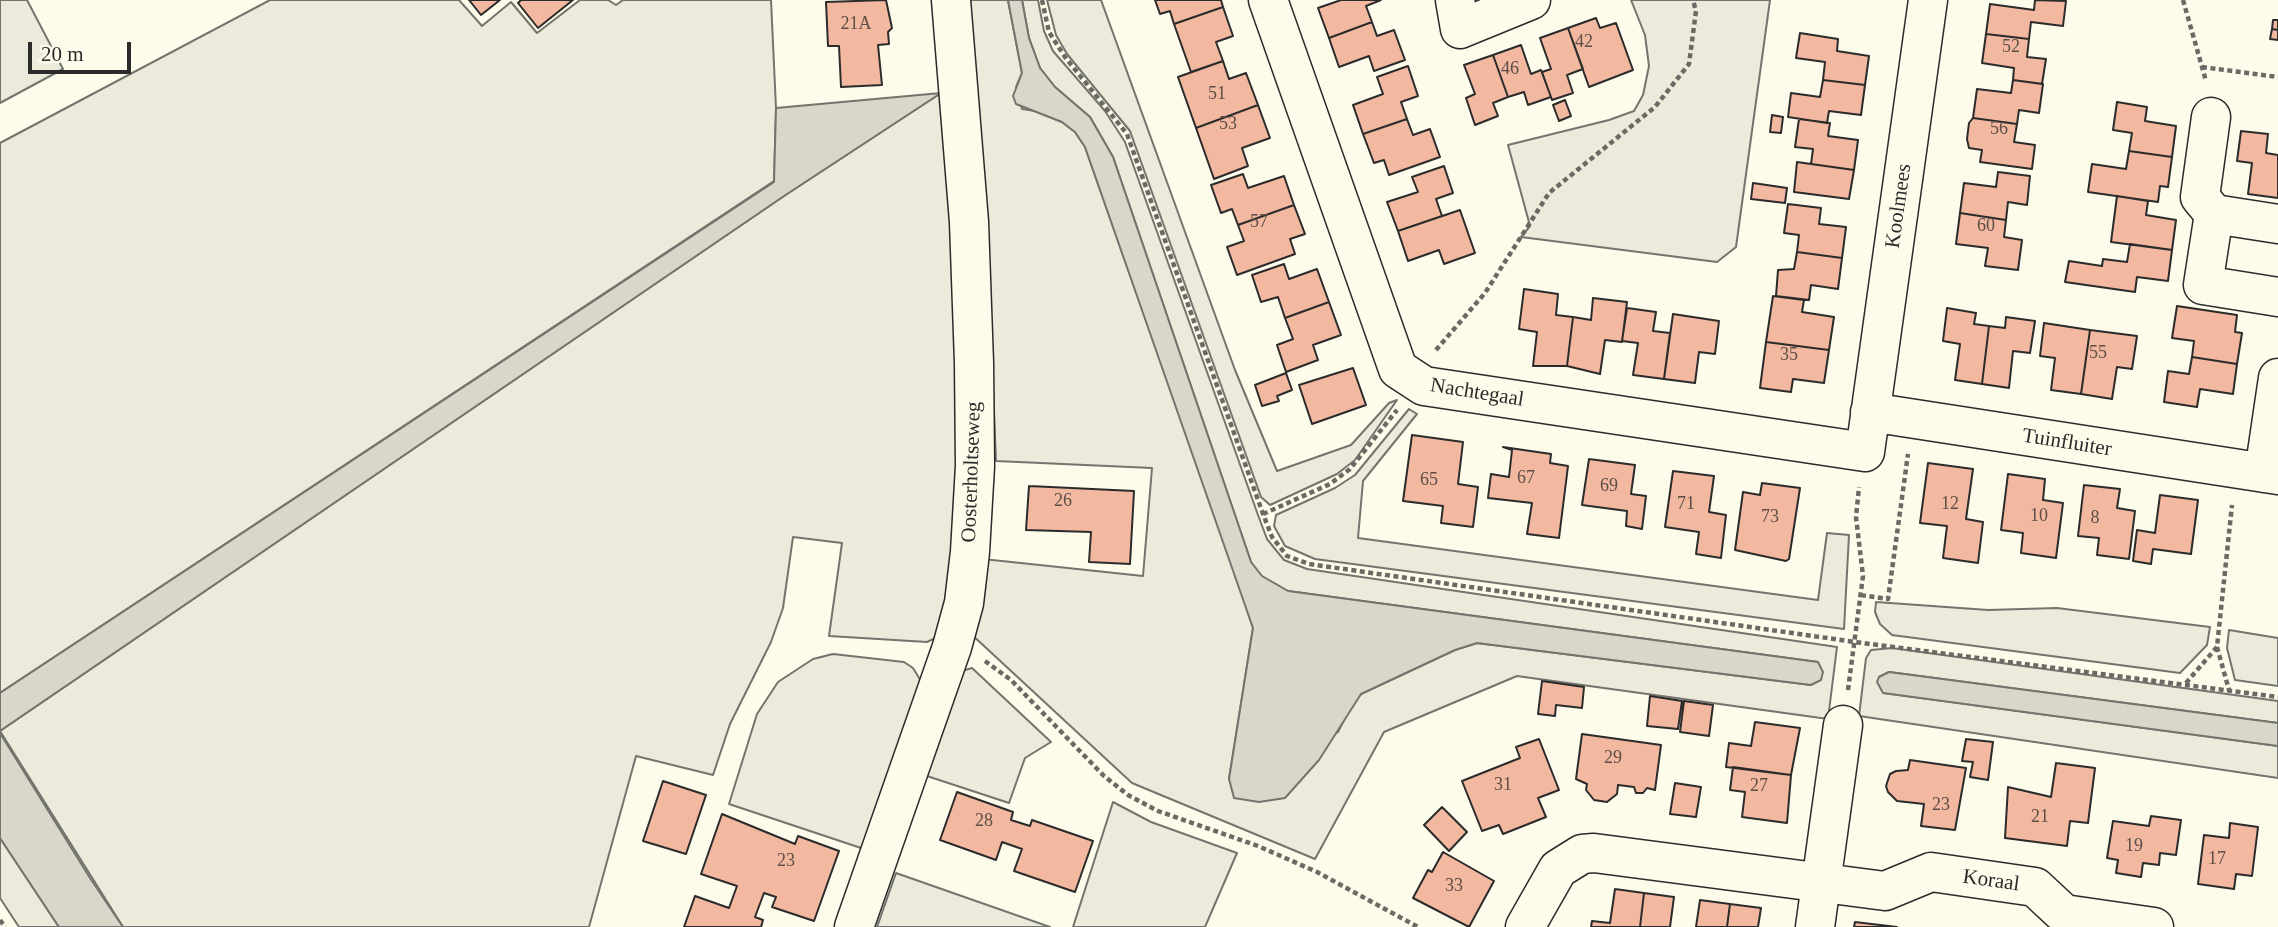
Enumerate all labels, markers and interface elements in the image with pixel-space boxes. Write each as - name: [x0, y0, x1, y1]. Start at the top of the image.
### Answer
- house number: 21A: [841, 13, 871, 35]
- scale bar: [32, 28, 135, 72]
- house number: 42: [1575, 31, 1593, 53]
- house number: 52: [2002, 36, 2020, 58]
- text: 20 m: [41, 42, 84, 66]
- house number: 46: [1501, 58, 1519, 80]
- house number: 51: [1208, 83, 1226, 105]
- house number: 53: [1219, 113, 1237, 135]
- house number: 56: [1990, 118, 2008, 140]
- street label: Koolmees: [1881, 162, 1917, 250]
- house number: 57: [1250, 211, 1268, 233]
- house number: 60: [1977, 215, 1995, 237]
- house number: 55: [2089, 342, 2107, 364]
- house number: 35: [1780, 344, 1798, 366]
- street label: Nachtegaal: [1428, 373, 1526, 413]
- street label: Oosterholtseweg: [957, 401, 987, 543]
- street label: Tuinfluiter: [2020, 423, 2114, 463]
- house number: 67: [1517, 467, 1535, 489]
- house number: 65: [1420, 469, 1438, 491]
- house number: 69: [1600, 475, 1618, 497]
- house number: 26: [1054, 490, 1072, 512]
- house number: 71: [1677, 493, 1695, 515]
- house number: 12: [1941, 493, 1959, 515]
- house number: 10: [2030, 505, 2048, 527]
- house number: 73: [1761, 506, 1779, 528]
- house number: 8: [2090, 507, 2100, 529]
- house number: 29: [1604, 747, 1622, 769]
- house number: 31: [1494, 774, 1512, 796]
- house number: 27: [1750, 775, 1768, 797]
- house number: 23: [1932, 794, 1950, 816]
- house number: 21: [2031, 806, 2049, 828]
- house number: 28: [975, 810, 993, 832]
- house number: 19: [2125, 835, 2143, 857]
- house number: 17: [2208, 848, 2226, 870]
- house number: 23: [777, 850, 795, 872]
- street label: Koraal: [1961, 865, 2021, 897]
- house number: 33: [1445, 875, 1463, 897]

